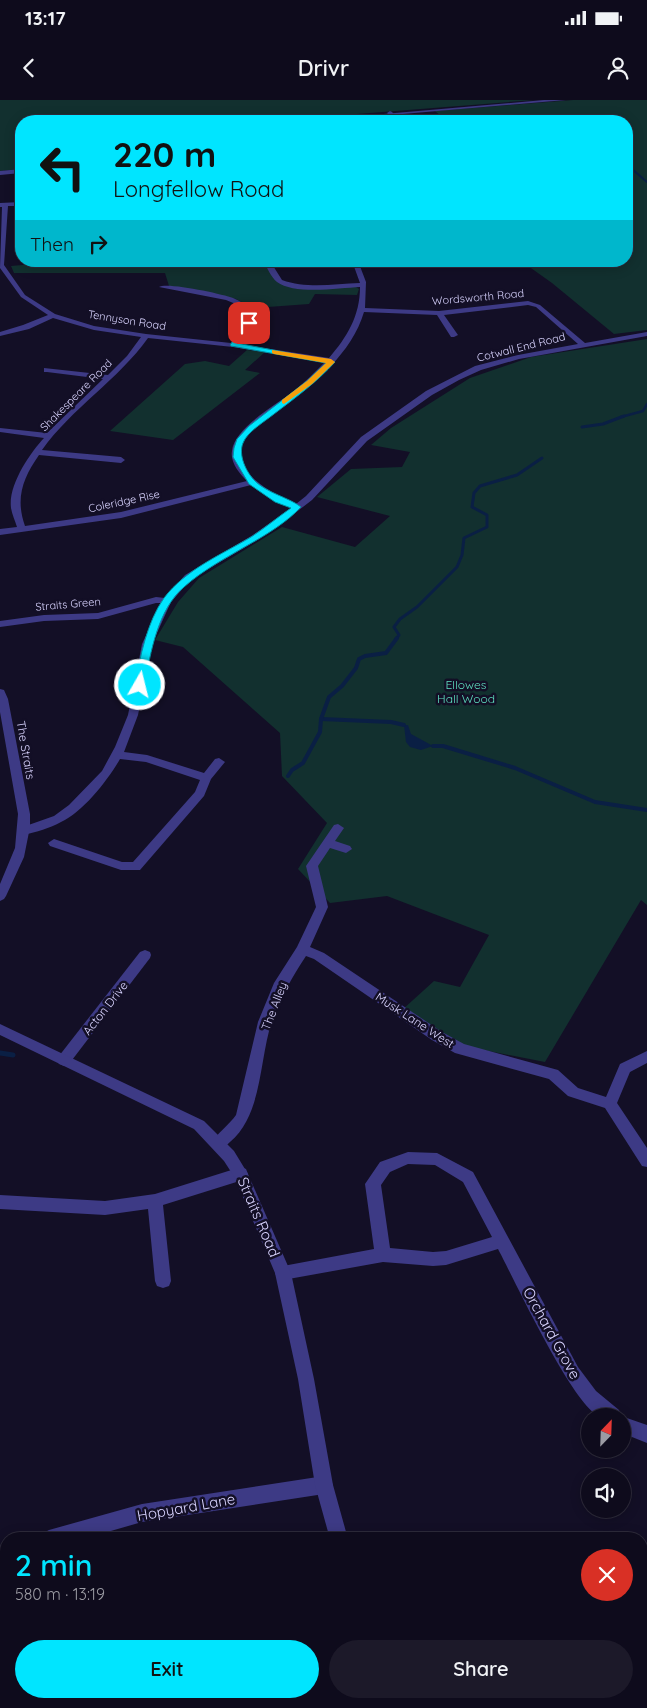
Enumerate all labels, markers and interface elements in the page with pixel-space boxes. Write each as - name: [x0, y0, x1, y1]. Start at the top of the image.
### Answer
- text: 13:17: [25, 6, 66, 30]
- icon: back: [15, 54, 43, 82]
- text: Drivr: [298, 54, 349, 82]
- icon: person: [604, 54, 632, 82]
- text: 220 m: [113, 132, 216, 176]
- icon: left: [30, 135, 95, 200]
- text: Longfellow Road: [113, 175, 284, 203]
- icon: right: [84, 230, 112, 258]
- text: Then: [30, 232, 74, 256]
- street label: Wordsworth Road: [431, 286, 525, 308]
- pin: [228, 302, 270, 344]
- street label: Tennyson Road: [87, 307, 167, 333]
- icon: arrive: [235, 309, 263, 337]
- street label: Cotwall End Road: [475, 329, 567, 365]
- street label: Shakespeare Road: [37, 356, 115, 434]
- street label: Coleridge Rise: [87, 487, 161, 515]
- street label: Straits Green: [35, 594, 101, 614]
- position arrow: [113, 658, 165, 710]
- park label: Ellowes Hall Wood: [437, 677, 495, 706]
- street label: The Straits: [13, 720, 39, 781]
- street label: Acton Drive: [79, 978, 131, 1038]
- street label: The Alley: [258, 980, 290, 1032]
- street label: Musk Lane West: [373, 989, 457, 1051]
- street label: Straits Road: [234, 1174, 284, 1260]
- street label: Orchard Grove: [519, 1284, 585, 1382]
- north arrow: [581, 1408, 631, 1458]
- map controls: [581, 1408, 631, 1518]
- button: sound: [581, 1468, 631, 1518]
- street label: Hopyard Lane: [135, 1489, 237, 1525]
- text: 2 min: [15, 1546, 92, 1584]
- button: close: [581, 1549, 633, 1601]
- text: 580 m · 13:19: [15, 1584, 105, 1604]
- button: Exit: [15, 1640, 319, 1698]
- button: Share: [329, 1640, 633, 1698]

